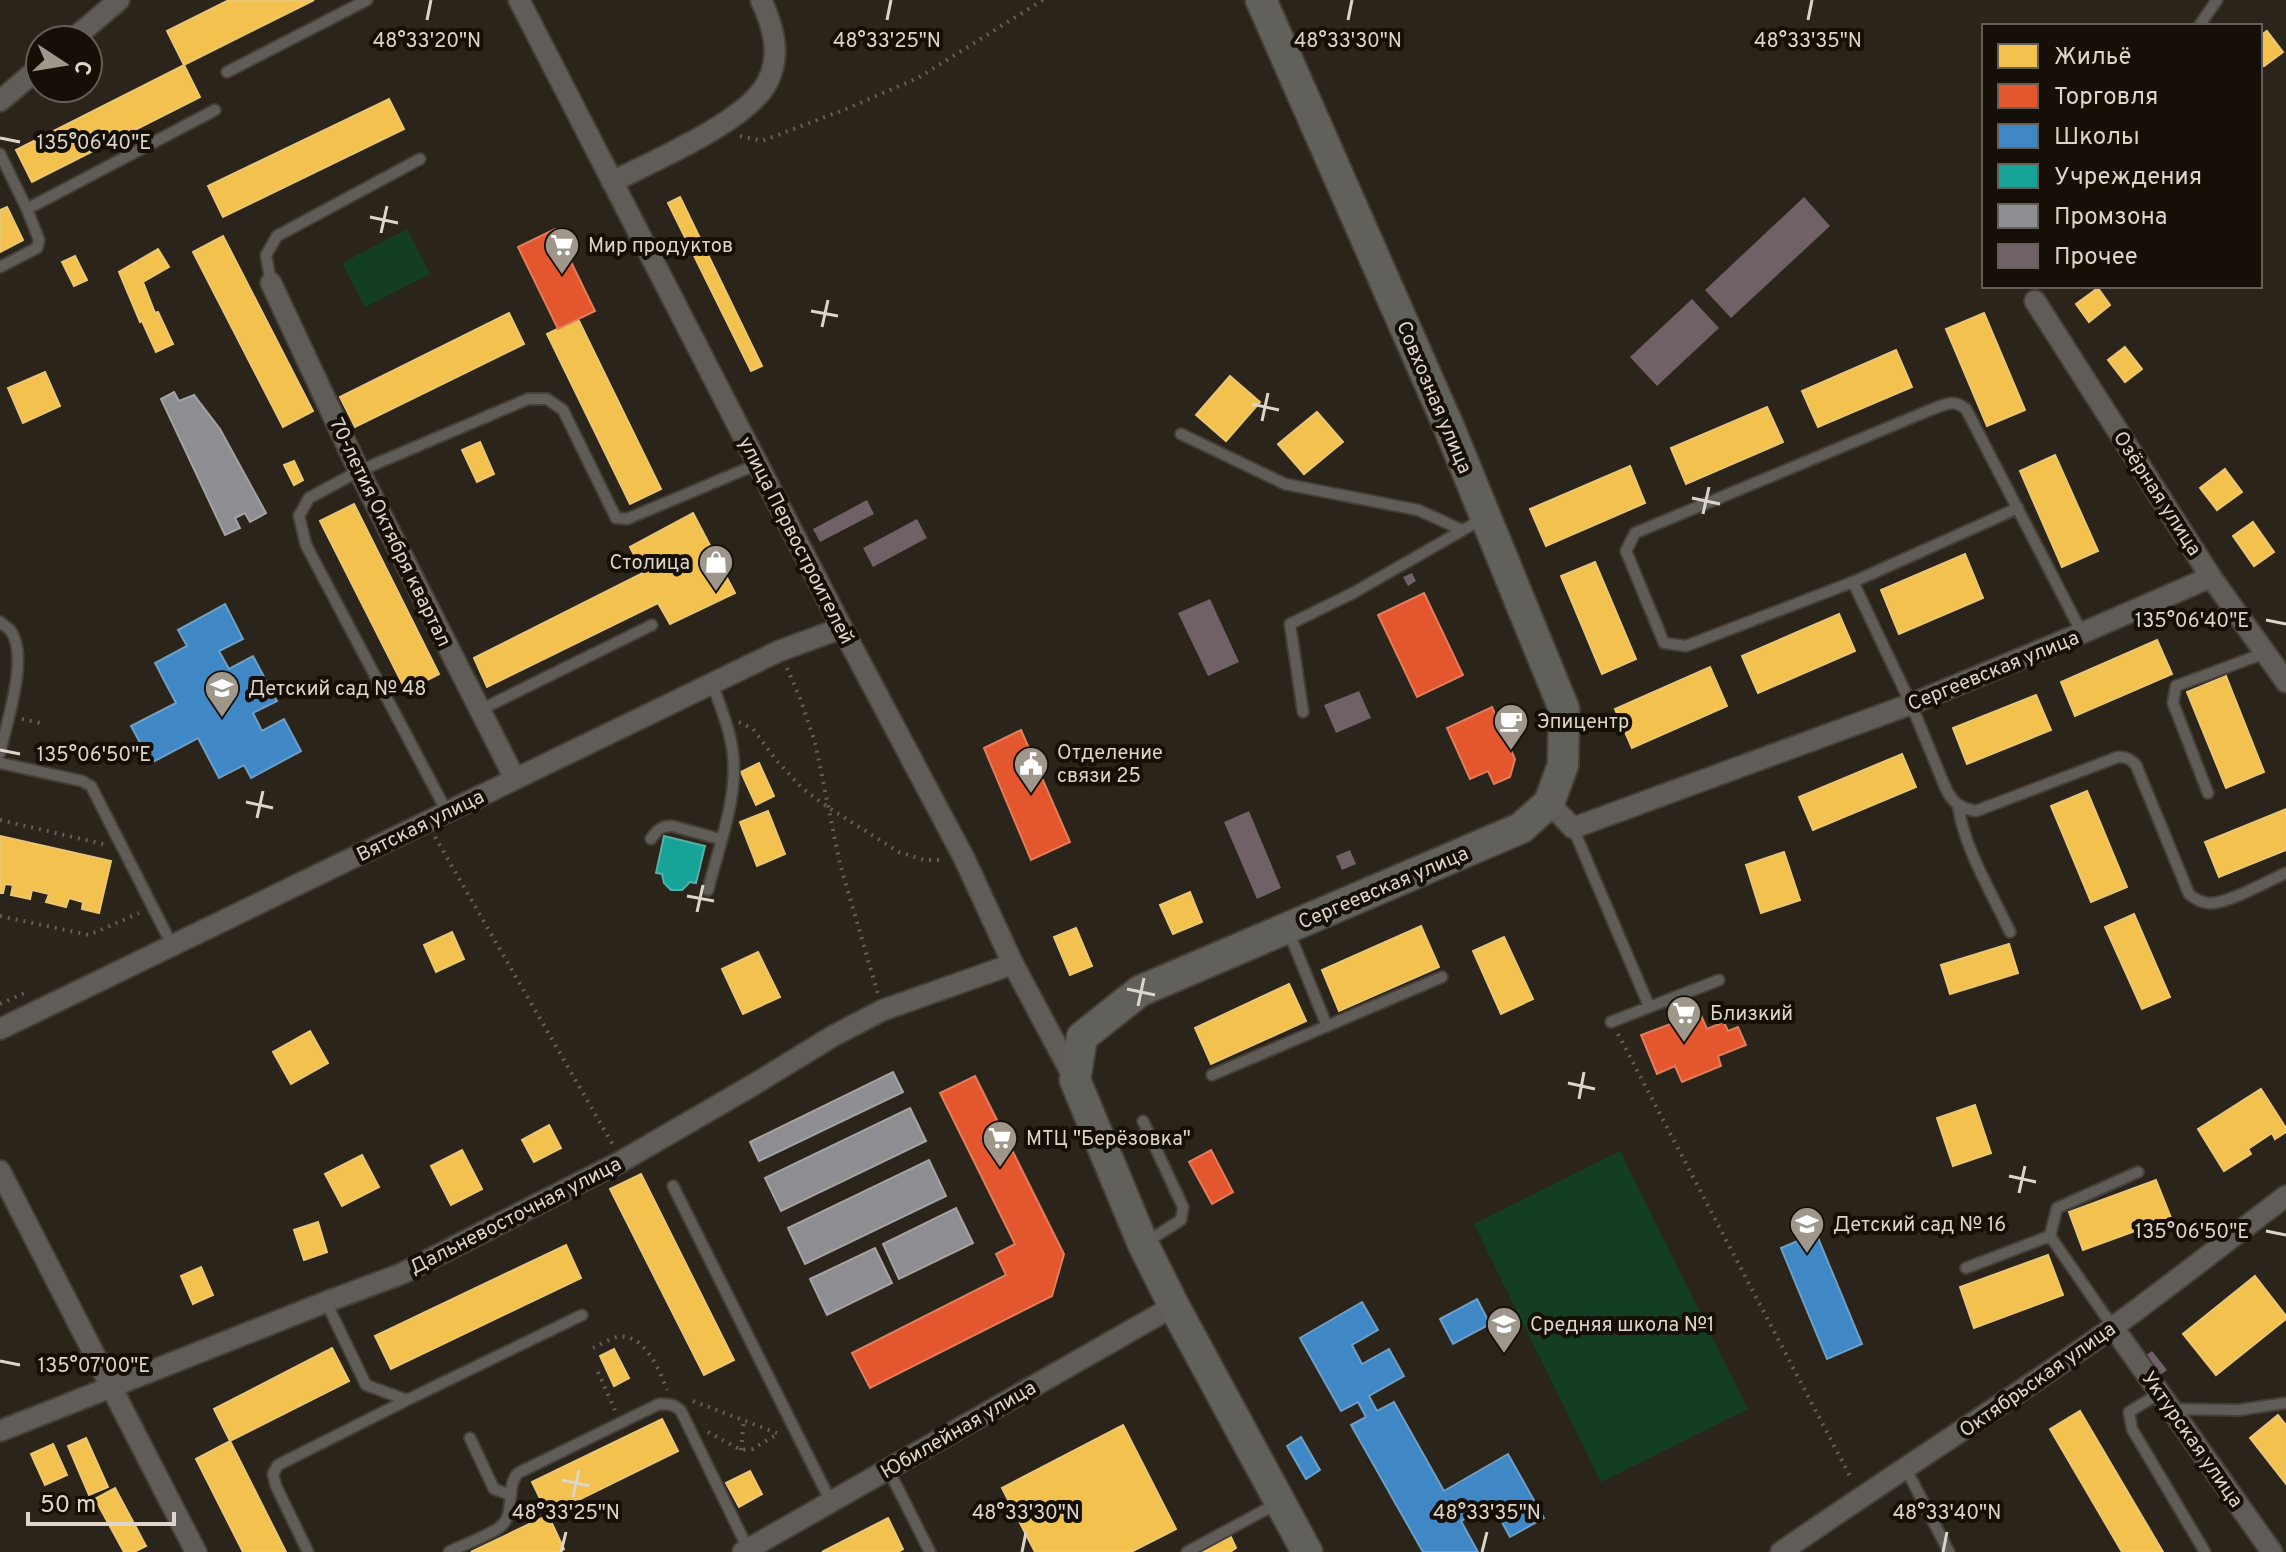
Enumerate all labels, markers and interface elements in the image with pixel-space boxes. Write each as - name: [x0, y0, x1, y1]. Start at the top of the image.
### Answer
- north arrow: [24, 24, 104, 104]
- legend: [1982, 24, 2262, 288]
- text: 48°33'20"N: [373, 29, 481, 55]
- text: 48°33'25"N: [833, 29, 941, 55]
- text: 48°33'30"N: [1294, 29, 1402, 55]
- text: 48°33'35"N: [1754, 29, 1862, 55]
- text: Жильё: [2054, 43, 2131, 73]
- text: С: [66, 58, 96, 77]
- text: Торговля: [2054, 83, 2158, 113]
- text: Школы: [2054, 123, 2140, 153]
- text: 135°06'40"E: [37, 131, 151, 157]
- text: Учреждения: [2054, 163, 2202, 193]
- text: Промзона: [2054, 203, 2167, 233]
- supermarket icon: Мир продуктов: [543, 226, 581, 276]
- place label: Мир продуктов: [588, 234, 733, 260]
- text: Прочее: [2054, 243, 2138, 273]
- street label: Совхозная улица: [1389, 317, 1477, 478]
- street label: 70-летия Октября квартал: [322, 414, 456, 652]
- street label: Озёрная улица: [2106, 427, 2206, 561]
- street label: улица Первостроителей: [731, 433, 859, 649]
- shop icon: Столица: [697, 543, 735, 593]
- place label: Столица: [610, 551, 690, 577]
- text: 135°06'40"E: [2135, 609, 2249, 635]
- street label: Сергеевская улица: [1904, 626, 2083, 718]
- school or university icon: Детский сад № 48: [203, 669, 241, 719]
- place label: Детский сад № 48: [248, 677, 427, 703]
- cafe icon: Эпицентр: [1492, 702, 1530, 752]
- place label: Эпицентр: [1537, 710, 1629, 736]
- place label: Отделение связи 25: [1057, 741, 1163, 790]
- text: 135°06'50"E: [37, 743, 151, 769]
- public building icon: Отделение связи 25: [1012, 745, 1050, 795]
- street label: Вятская улица: [353, 785, 489, 869]
- street label: Сергеевская улица: [1295, 841, 1473, 936]
- supermarket icon: Близкий: [1665, 994, 1703, 1044]
- place label: Близкий: [1710, 1002, 1793, 1028]
- supermarket icon: МТЦ "Берёзовка": [981, 1119, 1019, 1169]
- place label: МТЦ "Берёзовка": [1026, 1127, 1191, 1153]
- street label: Дальневосточная улица: [406, 1152, 626, 1282]
- school or university icon: Детский сад № 16: [1788, 1205, 1826, 1255]
- place label: Детский сад № 16: [1833, 1213, 2006, 1239]
- text: 135°06'50"E: [2135, 1220, 2249, 1246]
- school or university icon: Средняя школа №1: [1485, 1305, 1523, 1355]
- place label: Средняя школа №1: [1530, 1313, 1714, 1339]
- street label: Октябрьская улица: [1955, 1317, 2121, 1444]
- text: 135°07'00"E: [38, 1354, 150, 1380]
- street label: Уктурская улица: [2135, 1367, 2248, 1513]
- street label: Юбилейная улица: [877, 1376, 1041, 1486]
- scale bar: [28, 1476, 174, 1526]
- text: 50 m: [40, 1491, 96, 1521]
- text: 48°33'25"N: [512, 1501, 620, 1527]
- text: 48°33'30"N: [972, 1501, 1080, 1527]
- text: 48°33'35"N: [1433, 1501, 1541, 1527]
- text: 48°33'40"N: [1893, 1501, 2001, 1527]

